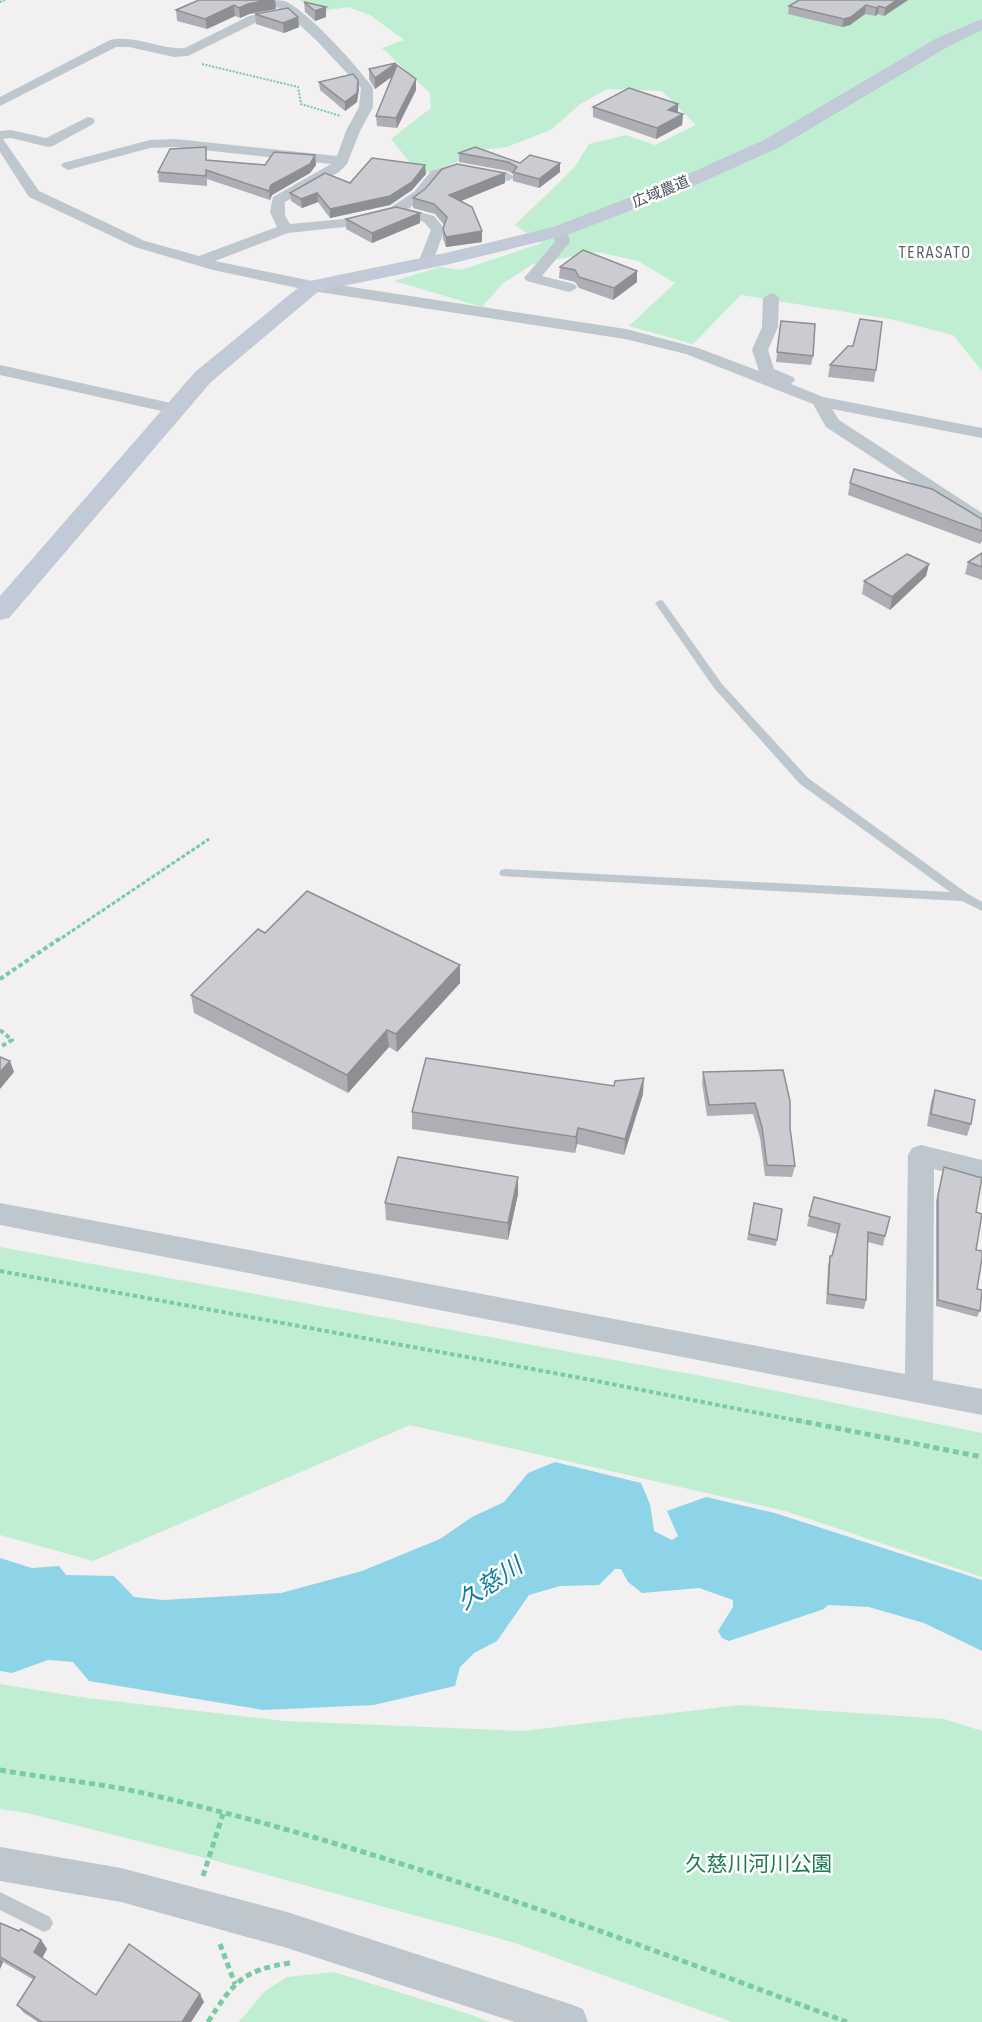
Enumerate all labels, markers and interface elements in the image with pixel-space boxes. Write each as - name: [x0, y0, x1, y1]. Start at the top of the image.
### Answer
- street label: 広域農道: [630, 172, 692, 212]
- district label: TERASATO: [898, 242, 972, 263]
- water label: 久慈川: [452, 1550, 530, 1616]
- park label: 久慈川河川公園: [686, 1852, 833, 1877]

